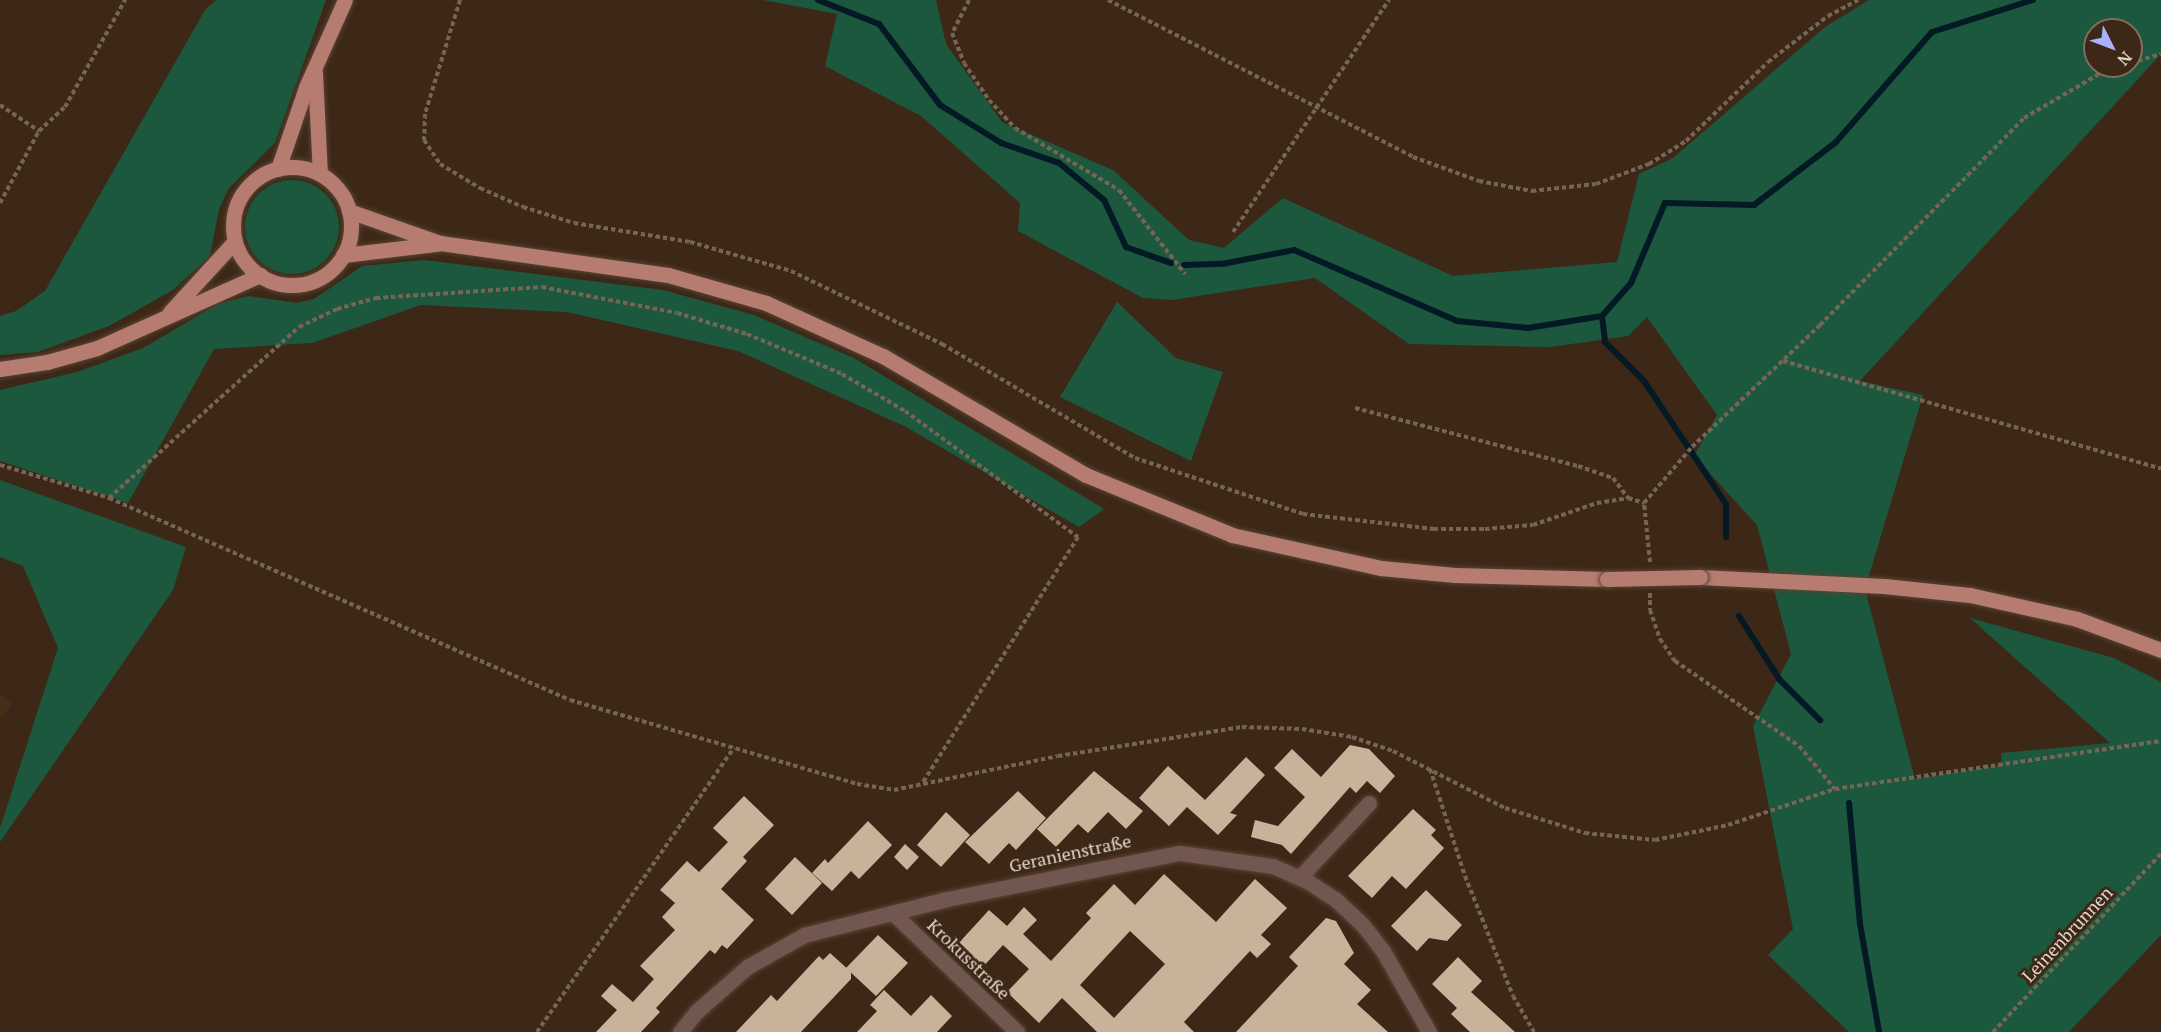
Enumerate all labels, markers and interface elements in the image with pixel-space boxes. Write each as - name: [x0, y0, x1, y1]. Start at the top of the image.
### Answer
- north arrow: [2083, 18, 2143, 78]
- text: N: [2113, 47, 2137, 71]
- street label: Geranienstraße: [1007, 830, 1133, 876]
- street label: Leinenbrunnen: [2017, 882, 2117, 986]
- street label: Krokusstraße: [923, 914, 1015, 1004]

